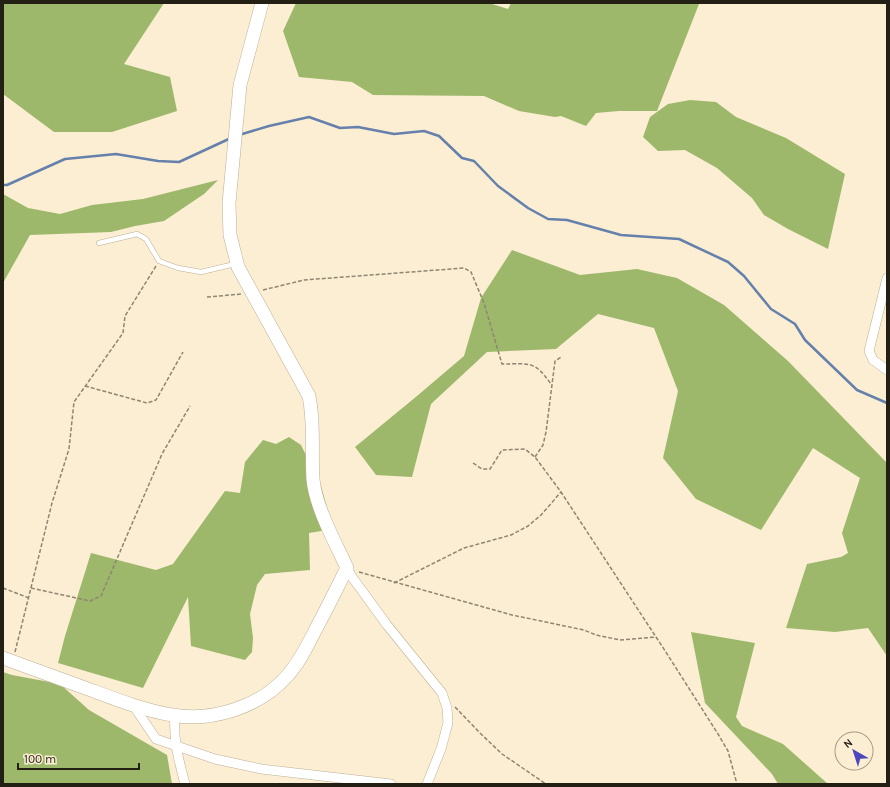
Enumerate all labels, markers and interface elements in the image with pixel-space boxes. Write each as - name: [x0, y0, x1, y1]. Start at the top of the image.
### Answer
- north arrow: [834, 731, 874, 771]
- text: N: [841, 736, 855, 751]
- scale bar: [18, 745, 139, 771]
- text: 100 m: [24, 752, 56, 766]

